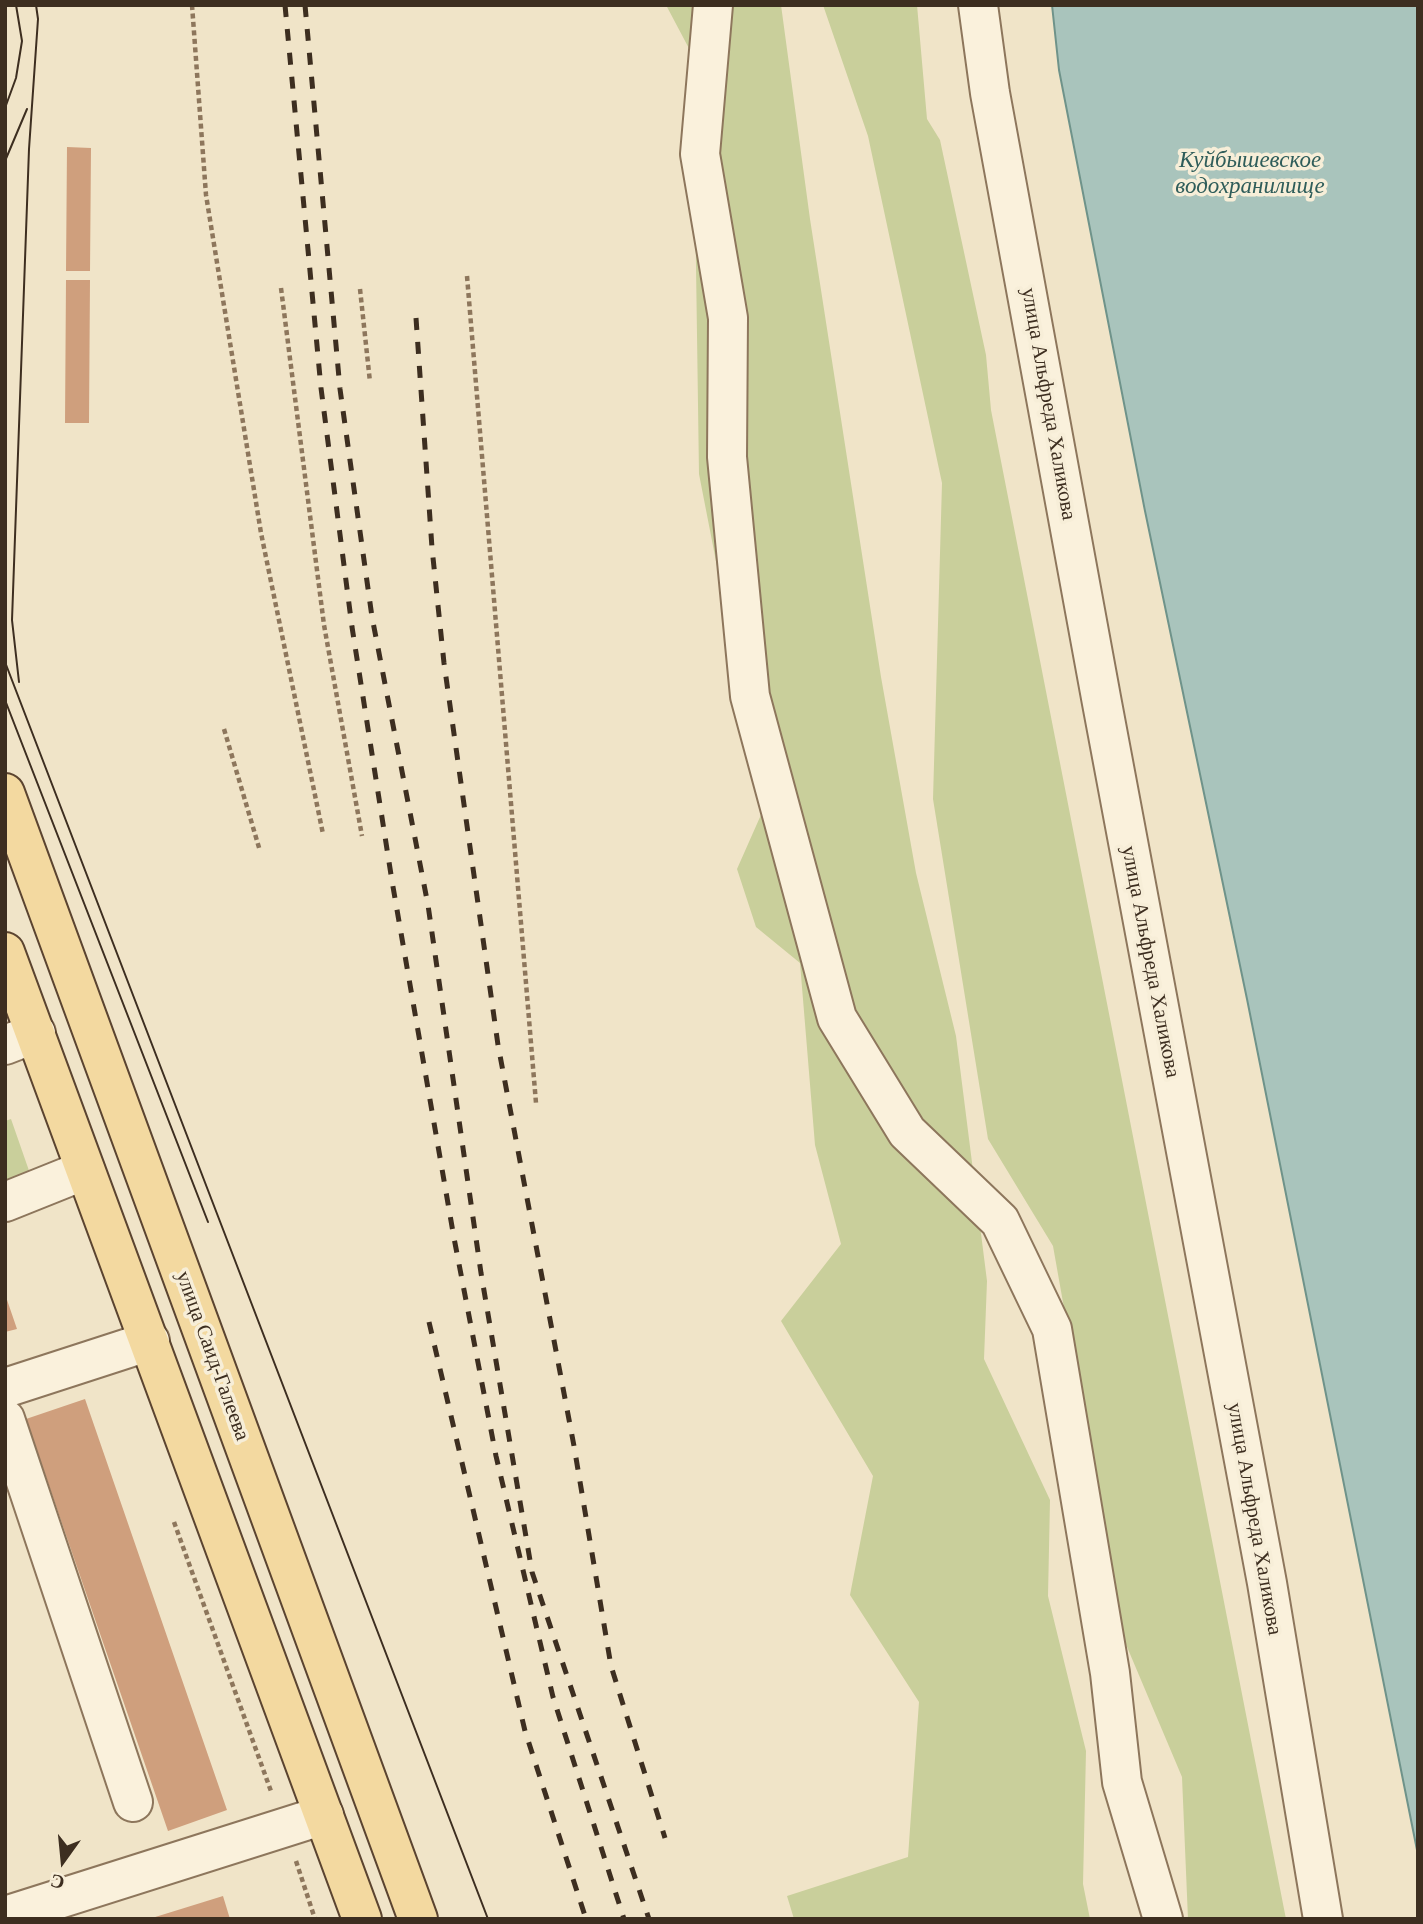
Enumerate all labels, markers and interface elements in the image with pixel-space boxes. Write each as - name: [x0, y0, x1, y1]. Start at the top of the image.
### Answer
- water label: Куйбышевское водохранилище: [1175, 147, 1325, 201]
- street label: улица Альфреда Халикова: [1015, 286, 1081, 522]
- street label: улица Альфреда Халикова: [1115, 844, 1185, 1080]
- street label: улица Саид-Галеева: [170, 1268, 254, 1444]
- street label: улица Альфреда Халикова: [1221, 1401, 1287, 1637]
- north arrow: [28, 1826, 98, 1896]
- text: С: [48, 1870, 67, 1894]

